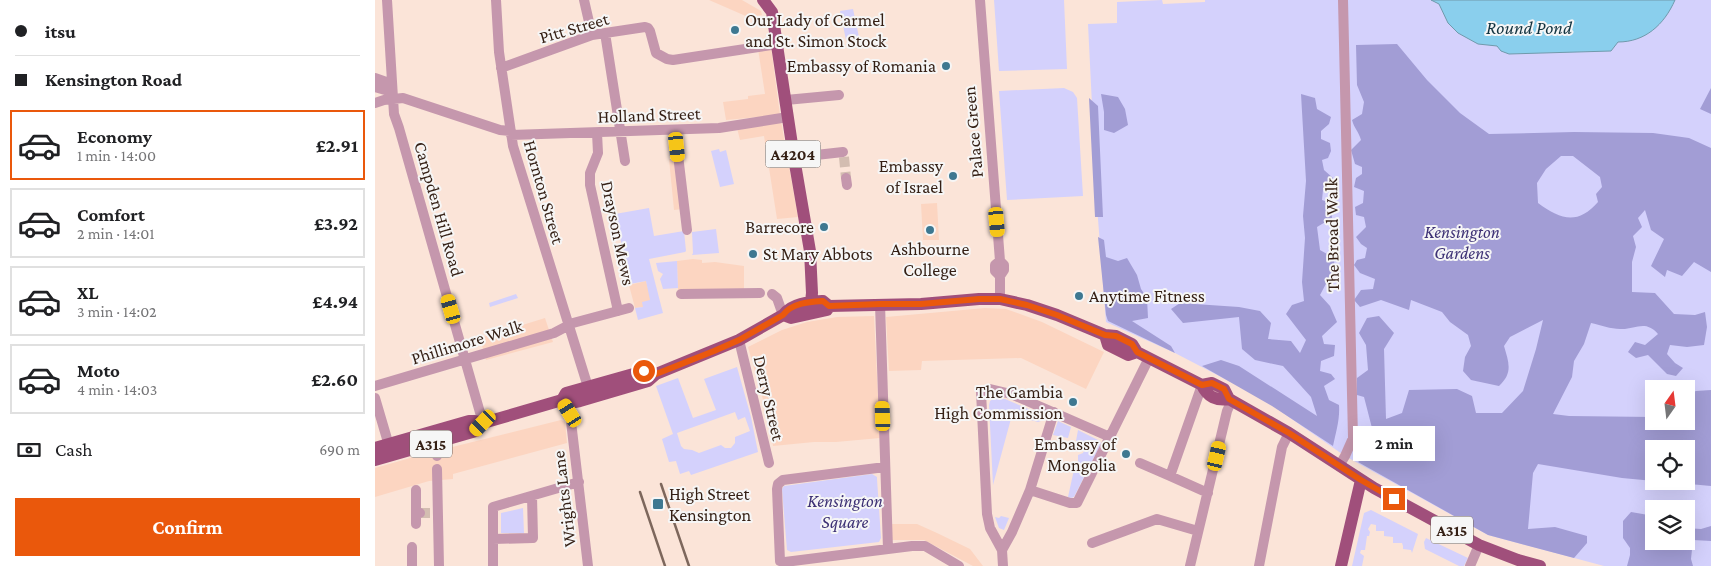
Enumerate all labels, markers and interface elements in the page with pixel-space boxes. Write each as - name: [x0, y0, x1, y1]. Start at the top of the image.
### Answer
- street label: Pitt Street: [537, 8, 612, 47]
- place label: Our Lady of Carmel and St. Simon Stock: [745, 10, 887, 51]
- water label: Round Pond: [1486, 17, 1573, 38]
- text: itsu: [45, 21, 76, 42]
- marker: Our Lady of Carmel and St. Simon Stock: [729, 24, 741, 36]
- place label: Embassy of Romania: [787, 56, 936, 76]
- marker: Embassy of Romania: [940, 60, 952, 72]
- text: Kensington Road: [45, 69, 182, 90]
- street label: Palace Green: [959, 85, 987, 179]
- street label: Holland Street: [597, 103, 702, 127]
- icon: car: [17, 123, 62, 168]
- text: Economy: [77, 126, 152, 147]
- car: [667, 131, 686, 163]
- text: £2.91: [316, 135, 358, 156]
- street label: Hornton Street: [520, 138, 569, 247]
- street label: Campden Hill Road: [410, 139, 468, 279]
- road number: A4204: [765, 140, 821, 168]
- text: 1 min · 14:00: [77, 147, 156, 164]
- place label: Embassy of Israel: [879, 156, 944, 197]
- marker: Embassy of Israel: [947, 170, 959, 182]
- street label: The Broad Walk: [1321, 177, 1343, 292]
- street label: Drayson Mews: [597, 179, 639, 287]
- icon: car: [17, 201, 62, 246]
- text: Comfort: [77, 204, 145, 225]
- car: [988, 206, 1005, 238]
- text: £3.92: [314, 213, 358, 234]
- place label: Barrecore: [745, 217, 814, 237]
- marker: Barrecore: [818, 221, 830, 233]
- park label: Kensington Gardens: [1424, 222, 1500, 263]
- marker: Ashbourne College: [924, 224, 936, 236]
- text: 2 min · 14:01: [77, 225, 155, 242]
- place label: Ashbourne College: [891, 239, 969, 280]
- place label: St Mary Abbots: [763, 244, 873, 264]
- marker: St Mary Abbots: [747, 248, 759, 260]
- icon: car: [17, 279, 62, 324]
- text: XL: [77, 282, 99, 303]
- place label: Anytime Fitness: [1089, 286, 1205, 306]
- marker: Anytime Fitness: [1073, 290, 1085, 302]
- text: £4.94: [312, 291, 358, 312]
- car: [439, 293, 462, 325]
- text: 3 min · 14:02: [77, 303, 157, 320]
- street label: Phillimore Walk: [409, 315, 526, 368]
- street label: Derry Street: [750, 354, 789, 443]
- icon: car: [17, 357, 62, 402]
- text: Moto: [77, 360, 120, 381]
- route start: [633, 360, 655, 382]
- text: £2.60: [311, 369, 358, 390]
- north arrow: [1645, 380, 1695, 430]
- map controls: [1645, 380, 1695, 550]
- text: 4 min · 14:03: [77, 381, 157, 398]
- place label: The Gambia High Commission: [934, 382, 1063, 423]
- car: [555, 396, 584, 430]
- marker: The Gambia High Commission: [1067, 396, 1079, 408]
- car: [874, 401, 891, 431]
- car: [467, 407, 498, 439]
- callout: 2 min: [1353, 426, 1435, 462]
- road number: A315: [410, 430, 452, 458]
- place label: Embassy of Mongolia: [1034, 434, 1118, 475]
- text: 2 min: [1375, 435, 1413, 452]
- icon: cash: [15, 436, 43, 464]
- text: Cash: [55, 439, 93, 460]
- car: [1206, 440, 1227, 472]
- button: locate: [1645, 440, 1695, 490]
- text: 690 m: [319, 441, 360, 458]
- marker: Embassy of Mongolia: [1120, 448, 1132, 460]
- street label: Wrights Lane: [548, 450, 580, 548]
- place label: High Street Kensington: [669, 484, 752, 525]
- route end: [1383, 488, 1405, 510]
- park label: Kensington Square: [807, 491, 883, 532]
- marker: High Street Kensington: [651, 497, 665, 511]
- button: Confirm: [15, 498, 360, 556]
- button: layers: [1645, 500, 1695, 550]
- road number: A315: [1431, 516, 1473, 544]

